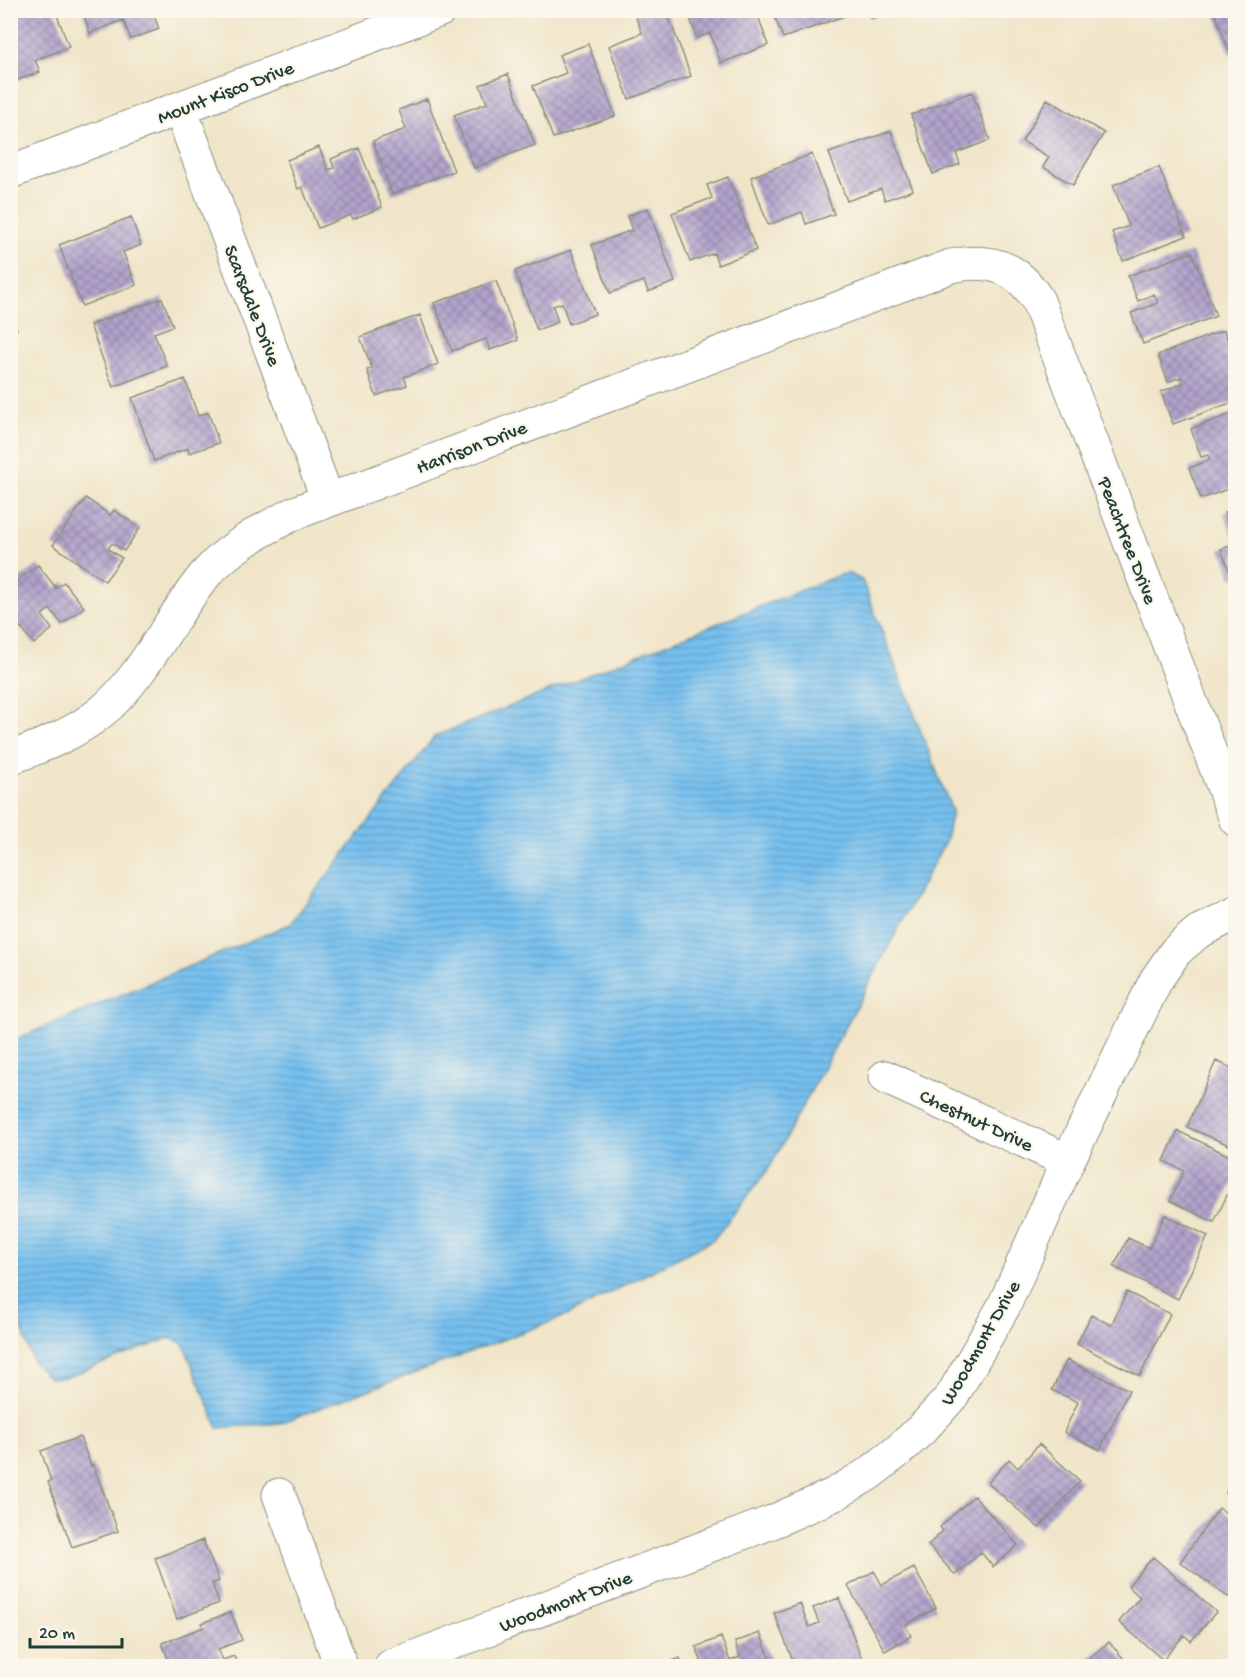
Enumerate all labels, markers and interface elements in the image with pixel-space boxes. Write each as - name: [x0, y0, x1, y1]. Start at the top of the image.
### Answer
- street label: Mount Kisco Drive: [155, 57, 298, 131]
- street label: Scarsdale Drive: [217, 243, 285, 371]
- street label: Harrison Drive: [414, 417, 531, 481]
- street label: Peachtree Drive: [1091, 474, 1161, 609]
- street label: Chestnut Drive: [915, 1086, 1037, 1159]
- street label: Woodmont Drive: [937, 1277, 1027, 1410]
- street label: Woodmont Drive: [497, 1567, 636, 1639]
- scale bar: [30, 1611, 122, 1649]
- text: 20 m: [39, 1624, 75, 1645]

